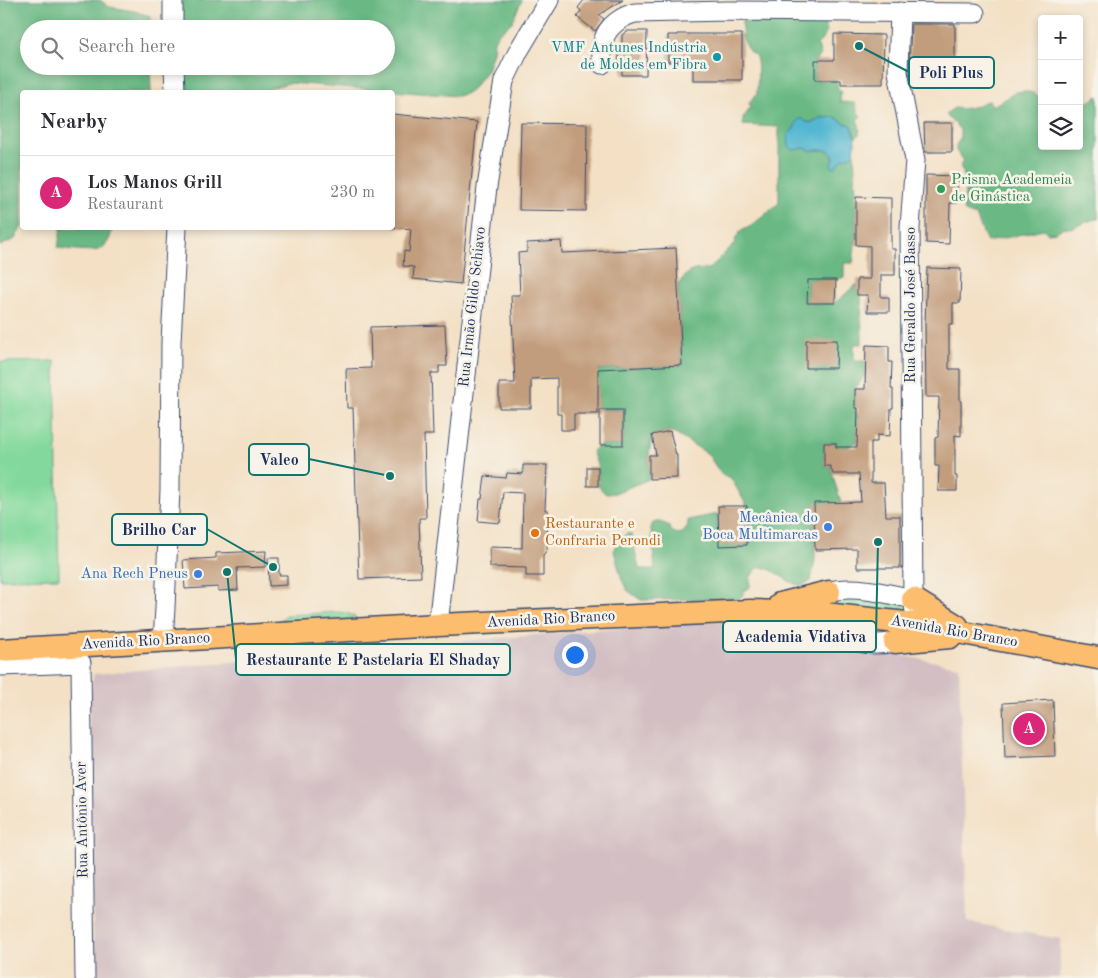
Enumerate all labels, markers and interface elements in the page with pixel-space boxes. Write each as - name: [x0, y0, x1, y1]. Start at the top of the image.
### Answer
- map controls: [1038, 15, 1083, 150]
- button: +: [1038, 15, 1083, 60]
- search box: [20, 20, 395, 75]
- icon: search: [38, 34, 66, 62]
- text: Search here: [78, 38, 175, 57]
- place label: VMF Antunes Indústria de Moldes em Fibra: [551, 41, 708, 73]
- marker: VMF Antunes Indústria de Moldes em Fibra: [711, 51, 723, 63]
- callout: Poli Plus: [909, 57, 994, 88]
- button: −: [1038, 60, 1083, 105]
- text: Poli Plus: [919, 66, 983, 82]
- button: layers: [1038, 105, 1083, 150]
- text: Nearby: [40, 112, 108, 133]
- place label: Prisma Academeia de Ginástica: [951, 173, 1072, 205]
- text: Los Manos Grill: [87, 174, 222, 193]
- marker: Prisma Academeia de Ginástica: [935, 183, 947, 195]
- text: A: [50, 185, 62, 201]
- text: 230 m: [330, 185, 375, 201]
- text: Restaurant: [87, 197, 164, 213]
- street label: Rua Irmão Gildo Schiavo: [457, 226, 489, 388]
- street label: Rua Geraldo José Basso: [904, 227, 919, 383]
- callout: Valeo: [249, 444, 309, 475]
- text: Valeo: [259, 453, 299, 469]
- place label: Mecânica do Boca Multimarcas: [702, 511, 818, 543]
- callout: Brilho Car: [112, 514, 207, 545]
- place label: Restaurante e Confraria Perondi: [545, 517, 661, 549]
- marker: Mecânica do Boca Multimarcas: [822, 521, 834, 533]
- text: Brilho Car: [121, 523, 197, 539]
- marker: Restaurante e Confraria Perondi: [529, 527, 541, 539]
- place label: Ana Rech Pneus: [81, 567, 188, 582]
- marker: Ana Rech Pneus: [192, 568, 204, 580]
- street label: Avenida Rio Branco: [486, 609, 616, 631]
- street label: Avenida Rio Branco: [889, 613, 1019, 651]
- callout: Academia Vidativa: [723, 621, 876, 652]
- text: Academia Vidativa: [734, 630, 866, 646]
- street label: Avenida Rio Branco: [81, 631, 211, 653]
- your location: [562, 642, 588, 668]
- callout: Restaurante E Pastelaria El Shaday: [236, 644, 510, 675]
- text: Restaurante E Pastelaria El Shaday: [246, 653, 500, 669]
- pin: A: [1013, 710, 1045, 748]
- street label: Rua Antônio Aver: [74, 761, 92, 879]

